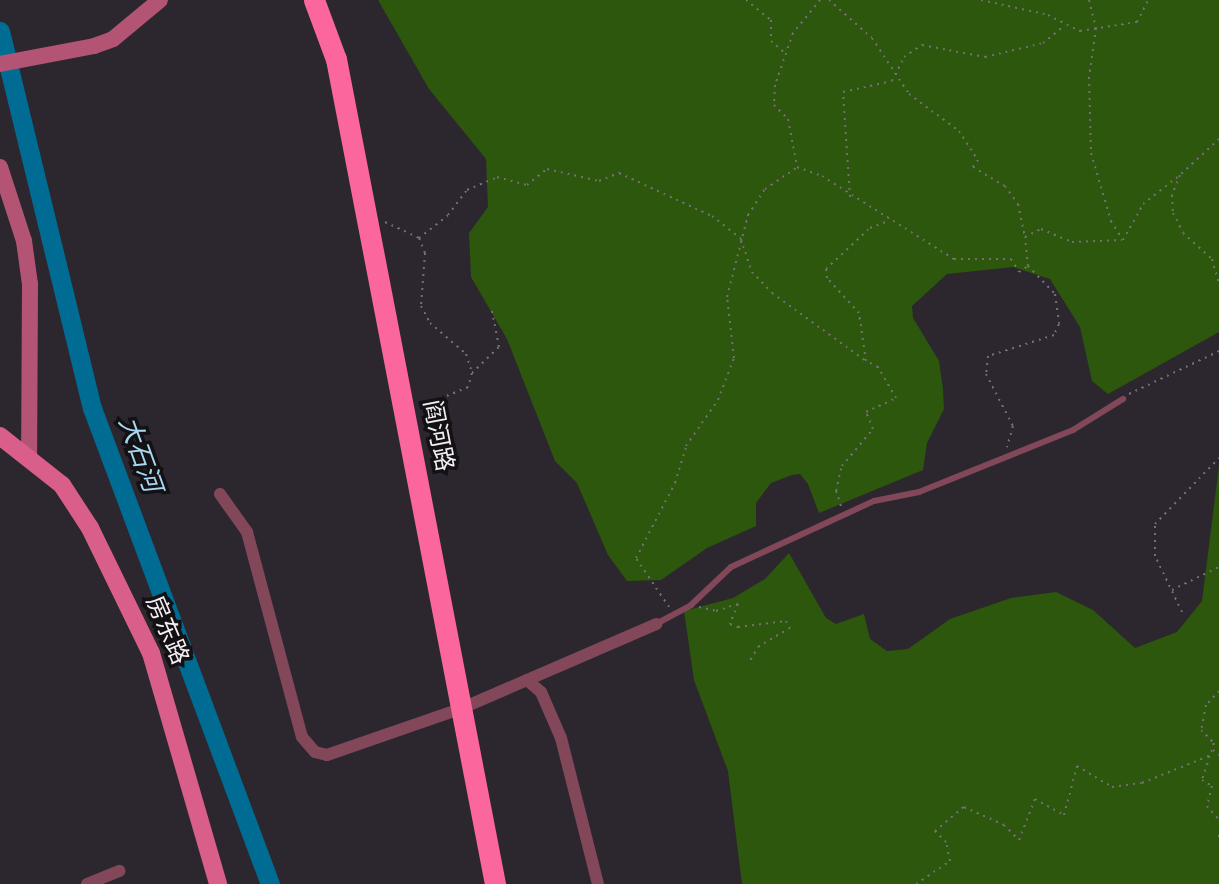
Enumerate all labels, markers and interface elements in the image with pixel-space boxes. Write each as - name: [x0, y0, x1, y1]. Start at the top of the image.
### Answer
- street label: 阎河路: [415, 398, 457, 474]
- water label: 大石河: [110, 413, 166, 497]
- street label: 房东路: [138, 592, 192, 670]

